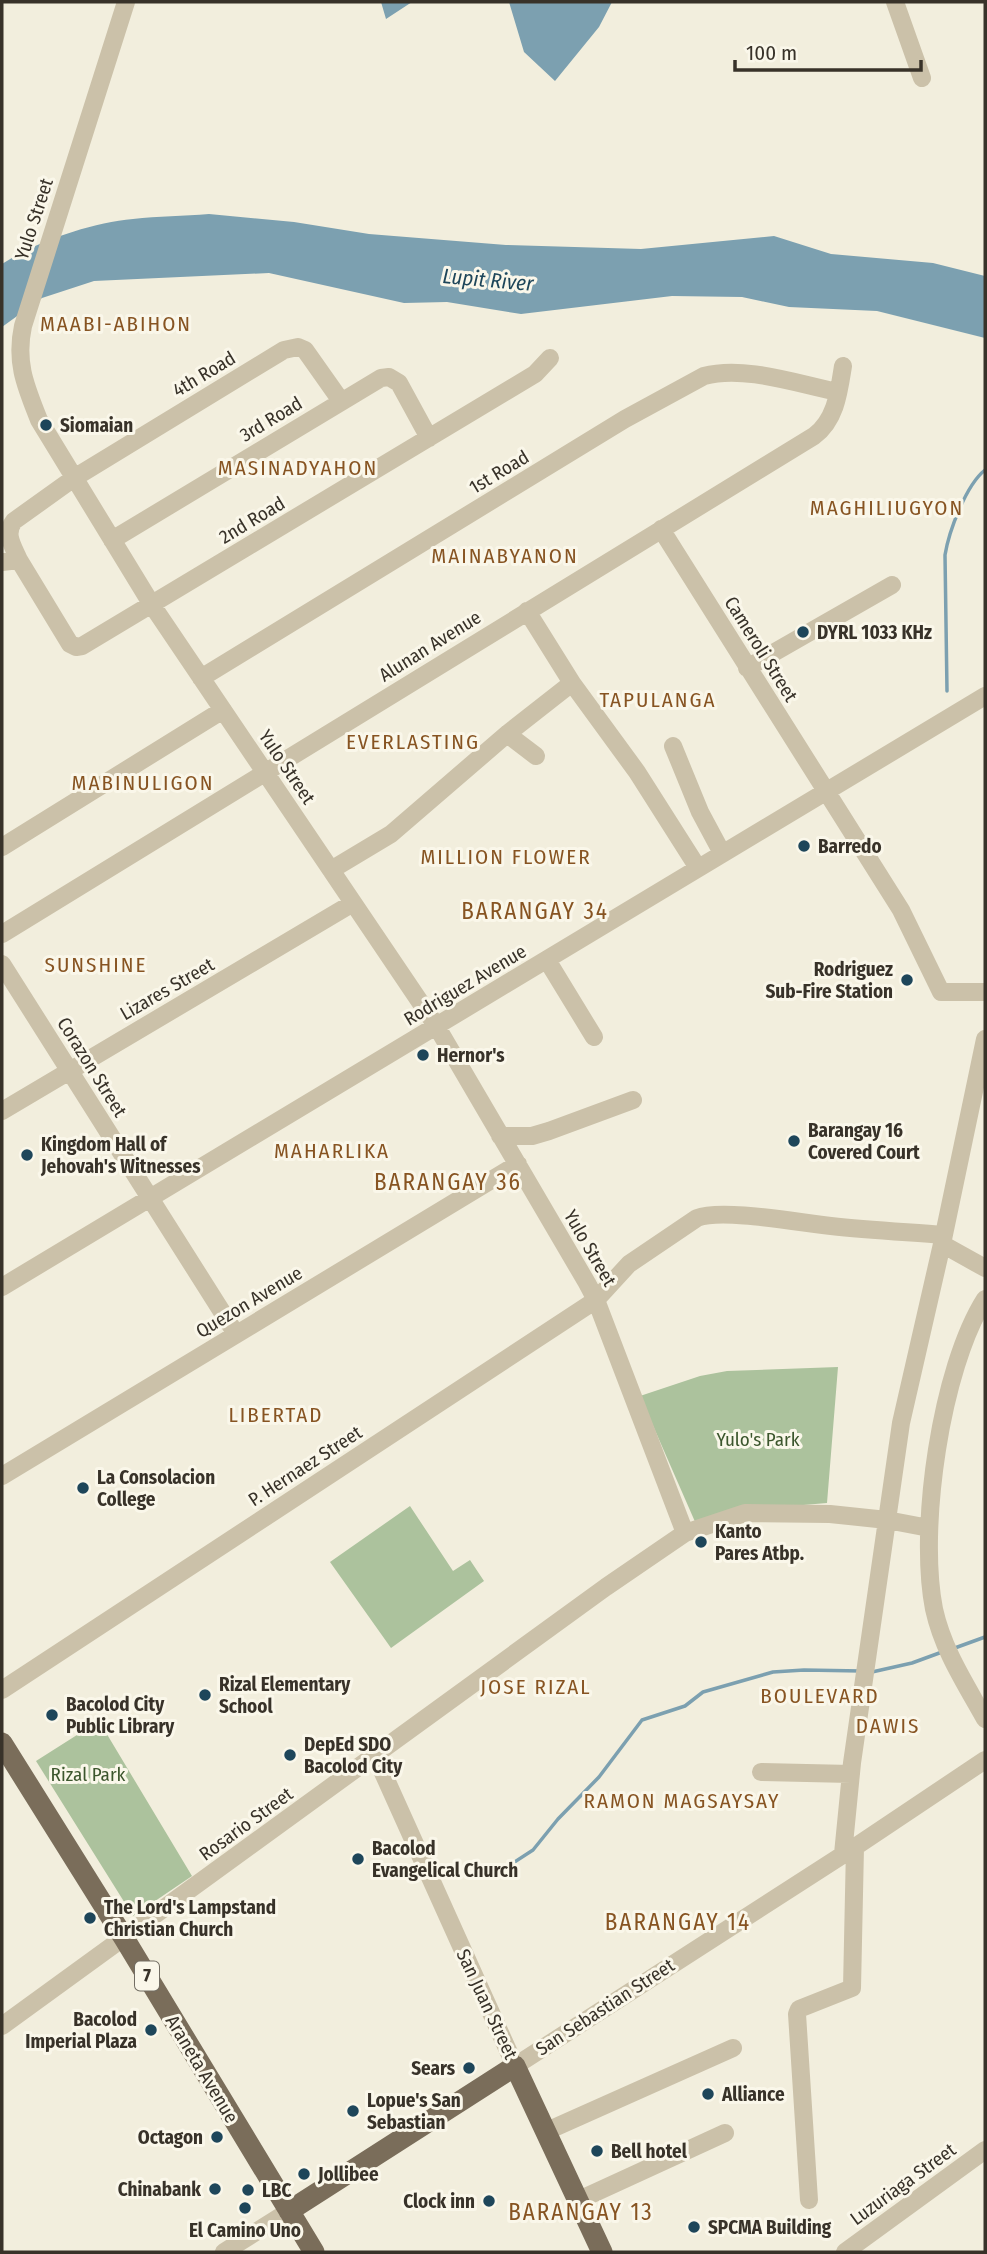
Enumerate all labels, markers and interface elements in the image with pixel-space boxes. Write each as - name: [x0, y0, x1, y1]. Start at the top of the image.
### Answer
- scale bar: [735, 28, 920, 72]
- text: 100 m: [746, 40, 797, 66]
- street label: Yulo Street: [10, 174, 58, 263]
- water label: Lupit River: [442, 263, 535, 297]
- district label: MAABI-ABIHON: [40, 311, 192, 337]
- street label: 4th Road: [168, 346, 240, 402]
- street label: 3rd Road: [236, 391, 306, 447]
- place label: Siomaian: [60, 414, 133, 437]
- marker: Siomaian: [38, 417, 54, 433]
- street label: 1st Road: [465, 445, 533, 499]
- district label: MASINADYAHON: [218, 455, 378, 481]
- street label: 2nd Road: [215, 491, 289, 549]
- district label: MAGHILIUGYON: [810, 495, 964, 521]
- district label: MAINABYANON: [431, 543, 579, 569]
- street label: Cameroli Street: [719, 592, 803, 707]
- street label: Alunan Avenue: [375, 606, 485, 686]
- place label: DYRL 1033 KHz: [817, 621, 932, 644]
- marker: DYRL 1033 KHz: [795, 624, 811, 640]
- district label: TAPULANGA: [599, 687, 717, 713]
- street label: Yulo Street: [254, 726, 321, 809]
- district label: EVERLASTING: [346, 729, 480, 755]
- district label: MABINULIGON: [72, 770, 214, 796]
- place label: Barredo: [818, 835, 882, 858]
- marker: Barredo: [796, 838, 812, 854]
- district label: MILLION FLOWER: [420, 844, 592, 870]
- district label: BARANGAY 34: [461, 897, 609, 925]
- street label: Rodriguez Avenue: [400, 939, 530, 1031]
- district label: SUNSHINE: [45, 952, 147, 978]
- street label: Lizares Street: [116, 953, 219, 1025]
- place label: Rodriguez Sub-Fire Station: [765, 958, 893, 1003]
- marker: Rodriguez Sub-Fire Station: [899, 972, 915, 988]
- street label: Corazon Street: [52, 1013, 132, 1122]
- place label: Hernor's: [437, 1044, 505, 1067]
- marker: Hernor's: [415, 1047, 431, 1063]
- place label: Barangay 16 Covered Court: [808, 1119, 920, 1164]
- place label: Kingdom Hall of Jehovah's Witnesses: [40, 1133, 201, 1178]
- marker: Barangay 16 Covered Court: [786, 1133, 802, 1149]
- district label: MAHARLIKA: [274, 1138, 390, 1164]
- marker: Kingdom Hall of Jehovah's Witnesses: [19, 1147, 35, 1163]
- district label: BARANGAY 36: [374, 1168, 522, 1196]
- street label: Yulo Street: [559, 1206, 621, 1291]
- street label: Quezon Avenue: [192, 1261, 306, 1343]
- district label: LIBERTAD: [228, 1402, 324, 1428]
- street label: P. Hernaez Street: [244, 1420, 367, 1511]
- park label: Yulo's Park: [716, 1428, 800, 1451]
- place label: La Consolacion College: [97, 1466, 215, 1511]
- marker: La Consolacion College: [75, 1480, 91, 1496]
- place label: Kanto Pares Atbp.: [715, 1520, 804, 1565]
- marker: Kanto Pares Atbp.: [693, 1534, 709, 1550]
- place label: Rizal Elementary School: [219, 1673, 351, 1718]
- district label: JOSE RIZAL: [480, 1674, 592, 1700]
- district label: BOULEVARD: [760, 1683, 880, 1709]
- marker: Rizal Elementary School: [197, 1687, 213, 1703]
- place label: Bacolod City Public Library: [66, 1693, 175, 1738]
- marker: Bacolod City Public Library: [44, 1707, 60, 1723]
- district label: DAWIS: [856, 1713, 920, 1739]
- place label: DepEd SDO Bacolod City: [304, 1733, 403, 1778]
- marker: DepEd SDO Bacolod City: [282, 1747, 298, 1763]
- park label: Rizal Park: [51, 1763, 126, 1786]
- street label: Rosario Street: [195, 1782, 298, 1866]
- district label: RAMON MAGSAYSAY: [583, 1788, 781, 1814]
- place label: Bacolod Evangelical Church: [372, 1837, 518, 1882]
- marker: Bacolod Evangelical Church: [350, 1851, 366, 1867]
- place label: The Lord's Lampstand Christian Church: [104, 1896, 276, 1941]
- district label: BARANGAY 14: [605, 1908, 751, 1936]
- marker: The Lord's Lampstand Christian Church: [82, 1910, 98, 1926]
- street label: San Juan Street: [451, 1945, 523, 2063]
- street label: San Sebastian Street: [531, 1953, 679, 2060]
- road number: 7: [135, 1962, 159, 1990]
- place label: Bacolod Imperial Plaza: [25, 2008, 137, 2053]
- street label: Araneta Avenue: [161, 2011, 243, 2127]
- marker: Bacolod Imperial Plaza: [143, 2022, 159, 2038]
- place label: Sears: [411, 2057, 456, 2080]
- marker: Sears: [461, 2060, 477, 2076]
- place label: Alliance: [721, 2083, 785, 2106]
- marker: Alliance: [700, 2086, 716, 2102]
- place label: Lopue's San Sebastian: [367, 2089, 461, 2134]
- marker: Lopue's San Sebastian: [345, 2103, 361, 2119]
- place label: Octagon: [138, 2126, 203, 2149]
- marker: Octagon: [209, 2129, 225, 2145]
- street label: Luzuriaga Street: [846, 2138, 961, 2230]
- place label: Bell hotel: [611, 2140, 688, 2163]
- marker: Bell hotel: [589, 2143, 605, 2159]
- place label: Jollibee: [317, 2163, 379, 2186]
- marker: Jollibee: [296, 2166, 312, 2182]
- place label: Chinabank: [118, 2178, 201, 2201]
- place label: LBC: [262, 2179, 291, 2202]
- marker: Chinabank: [207, 2181, 223, 2197]
- marker: LBC: [240, 2182, 256, 2198]
- place label: Clock inn: [403, 2190, 475, 2213]
- marker: Clock inn: [481, 2193, 497, 2209]
- district label: BARANGAY 13: [508, 2198, 654, 2226]
- marker: El Camino Uno: [237, 2200, 253, 2216]
- place label: SPCMA Building: [708, 2216, 832, 2239]
- place label: El Camino Uno: [189, 2219, 301, 2242]
- marker: SPCMA Building: [686, 2219, 702, 2235]

